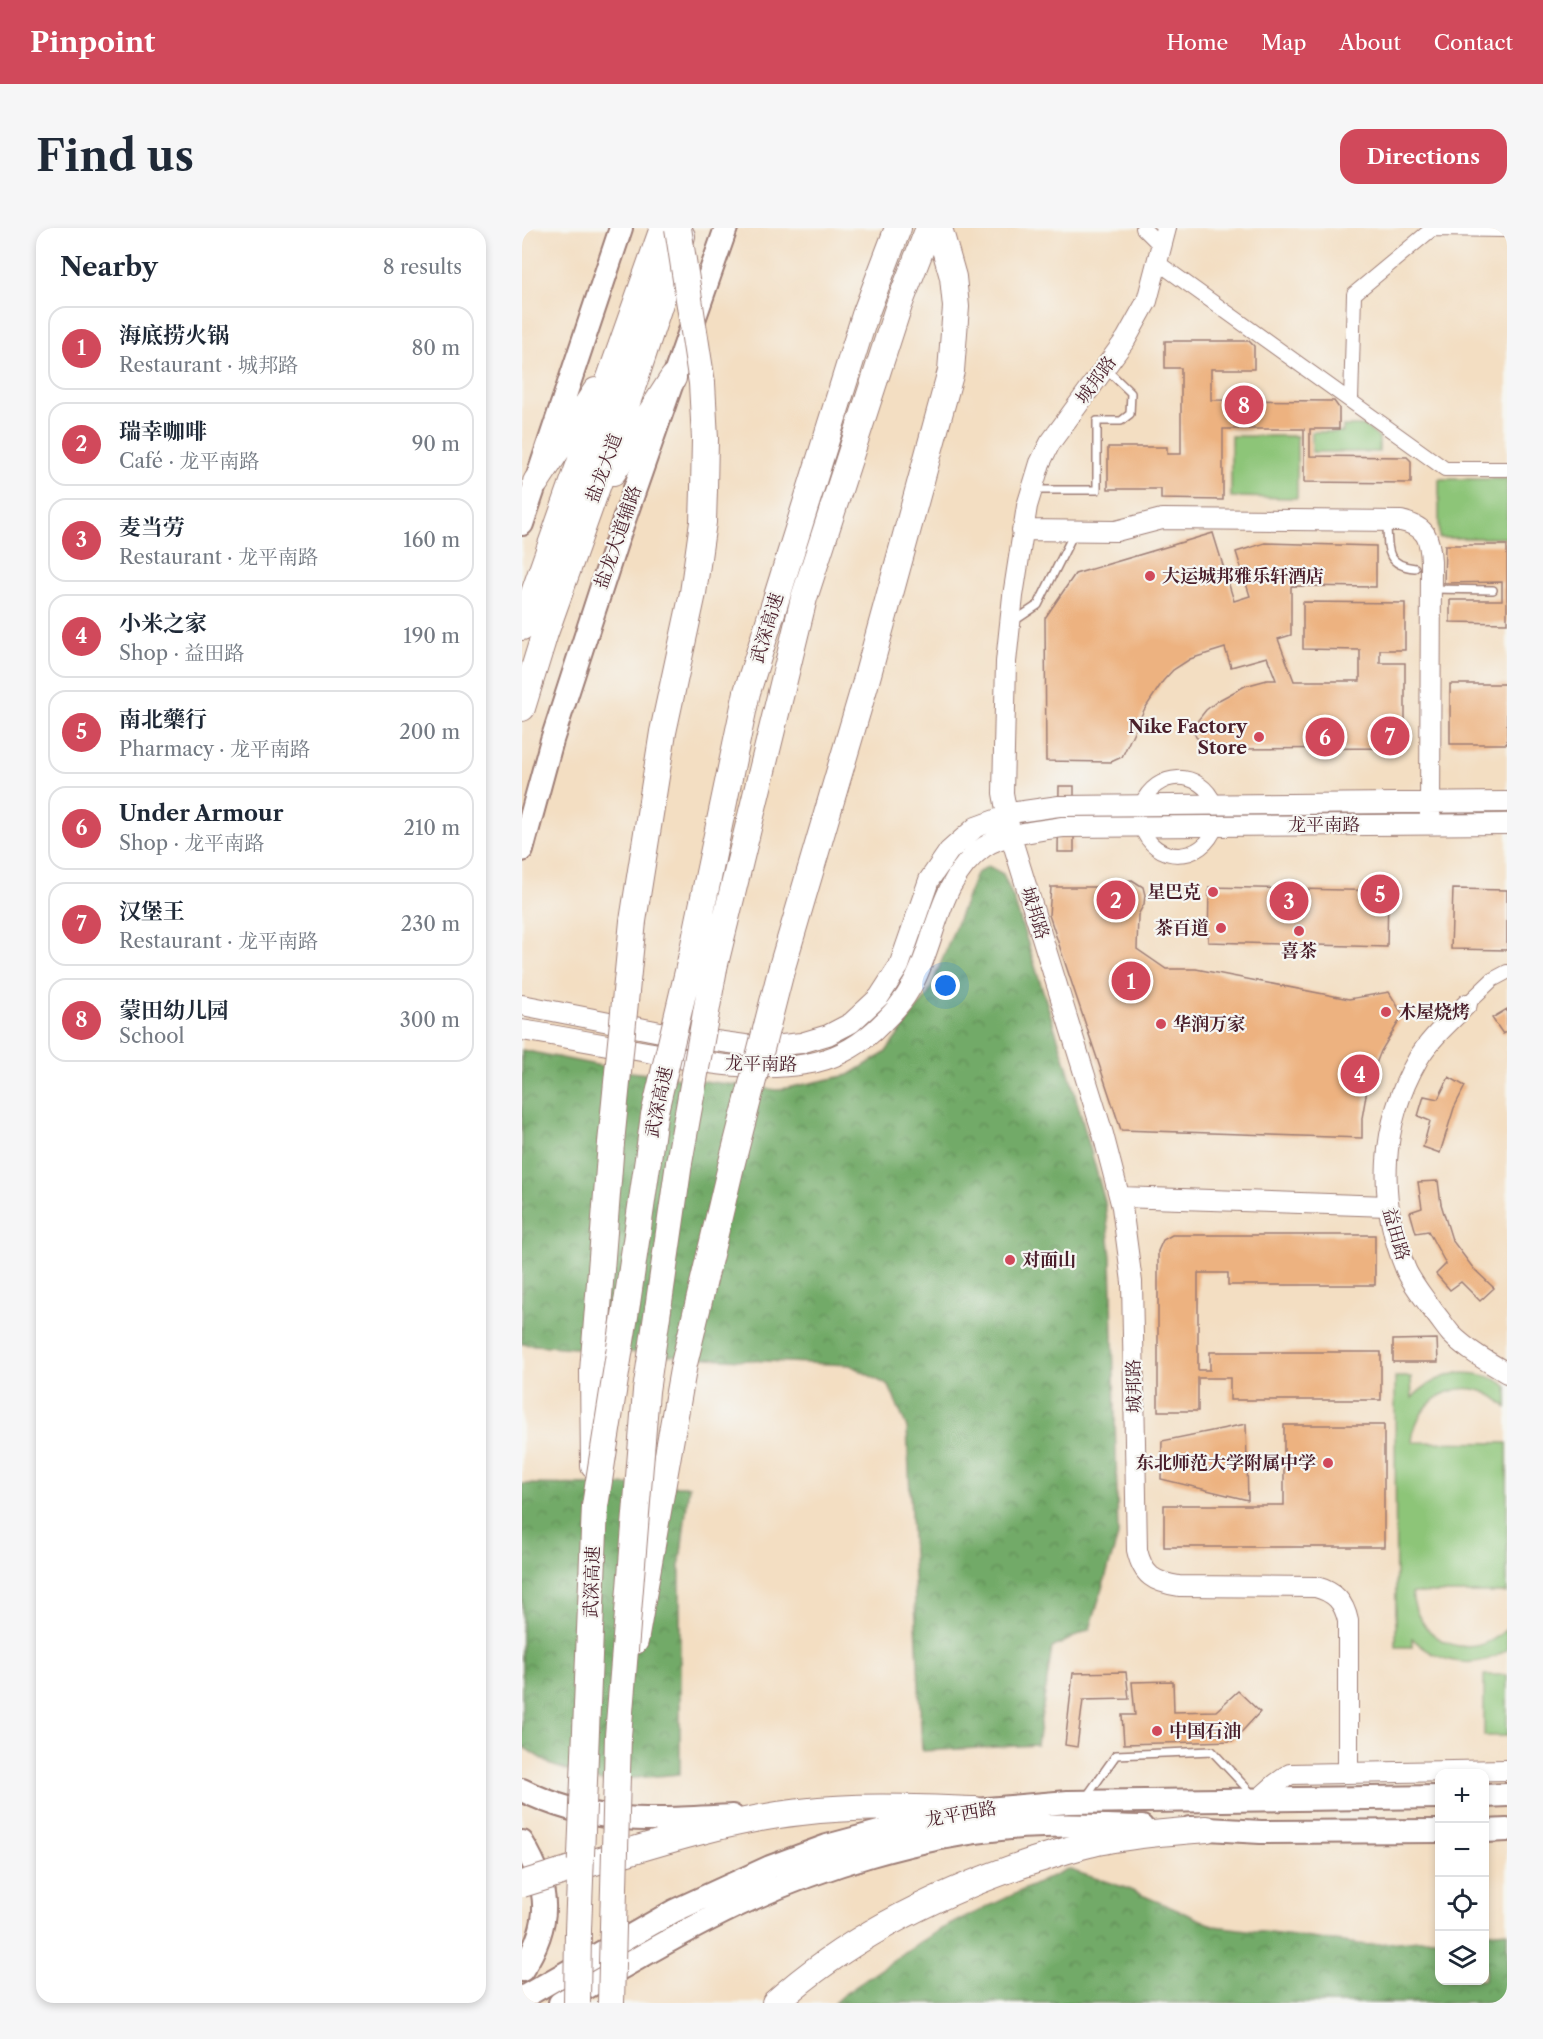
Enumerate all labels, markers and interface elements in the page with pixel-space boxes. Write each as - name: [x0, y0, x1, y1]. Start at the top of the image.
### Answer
- text: Pinpoint: [30, 25, 155, 59]
- text: Home: [1167, 30, 1228, 55]
- text: Map: [1261, 30, 1306, 55]
- text: About: [1339, 30, 1401, 55]
- text: Contact: [1434, 30, 1513, 55]
- button: Directions: [1340, 129, 1507, 184]
- text: Find us: [36, 130, 194, 182]
- text: Nearby: [60, 251, 158, 283]
- text: 8 results: [383, 255, 462, 279]
- text: 海底捞火锅: [119, 322, 229, 349]
- text: 1: [77, 336, 86, 360]
- text: 80 m: [412, 336, 460, 360]
- street label: 城邦路: [1071, 352, 1121, 408]
- text: Restaurant · 城邦路: [119, 353, 298, 377]
- pin: 8: [1224, 382, 1264, 428]
- text: 瑞幸咖啡: [119, 418, 207, 445]
- street label: 盐龙大道: [581, 430, 627, 506]
- text: 2: [76, 432, 87, 456]
- text: 90 m: [412, 432, 460, 456]
- text: Café · 龙平南路: [119, 449, 259, 473]
- street label: 盐龙大道辅路: [590, 482, 646, 592]
- text: 麦当劳: [119, 514, 185, 541]
- text: 3: [76, 528, 87, 552]
- text: 160 m: [403, 528, 460, 552]
- text: Restaurant · 龙平南路: [119, 545, 318, 569]
- place label: 大运城邦雅乐轩酒店: [1162, 565, 1324, 587]
- marker: 大运城邦雅乐轩酒店: [1143, 569, 1157, 583]
- street label: 武深高速: [746, 590, 788, 666]
- text: 小米之家: [119, 610, 207, 637]
- text: 4: [76, 624, 87, 648]
- text: 190 m: [403, 624, 460, 648]
- text: Shop · 益田路: [119, 641, 244, 665]
- text: 南北藥行: [119, 706, 207, 733]
- pin: 6: [1306, 714, 1344, 760]
- pin: 7: [1370, 714, 1410, 758]
- place label: Nike Factory Store: [1128, 716, 1248, 759]
- text: 5: [76, 720, 87, 744]
- text: 200 m: [399, 720, 460, 744]
- marker: Nike Factory Store: [1252, 730, 1266, 744]
- text: Pharmacy · 龙平南路: [119, 737, 310, 761]
- text: Under Armour: [119, 800, 283, 827]
- street label: 龙平南路: [1288, 814, 1360, 836]
- text: 6: [76, 816, 87, 840]
- text: 210 m: [403, 816, 460, 840]
- text: Shop · 龙平南路: [119, 831, 264, 855]
- pin: 5: [1360, 872, 1400, 916]
- pin: 2: [1096, 878, 1136, 922]
- pin: 3: [1270, 878, 1308, 924]
- place label: 星巴克: [1147, 881, 1201, 903]
- street label: 城邦路: [1017, 884, 1053, 942]
- marker: 星巴克: [1206, 885, 1220, 899]
- text: 汉堡王: [119, 898, 185, 925]
- text: 7: [76, 912, 87, 936]
- text: 230 m: [401, 912, 460, 936]
- place label: 茶百道: [1155, 917, 1209, 939]
- marker: 茶百道: [1214, 921, 1228, 935]
- marker: 喜茶: [1292, 924, 1306, 938]
- text: Restaurant · 龙平南路: [119, 929, 318, 953]
- place label: 喜茶: [1281, 940, 1317, 962]
- pin: 1: [1112, 958, 1150, 1004]
- your location: [931, 971, 960, 1000]
- text: 蒙田幼儿园: [119, 997, 229, 1024]
- place label: 木屋烧烤: [1398, 1001, 1470, 1023]
- marker: 木屋烧烤: [1379, 1005, 1393, 1019]
- text: 8: [75, 1008, 88, 1032]
- text: 300 m: [400, 1008, 460, 1032]
- place label: 华润万家: [1173, 1013, 1245, 1035]
- marker: 华润万家: [1154, 1017, 1168, 1031]
- text: School: [119, 1024, 184, 1048]
- street label: 龙平南路: [725, 1052, 797, 1076]
- pin: 4: [1340, 1052, 1380, 1096]
- street label: 武深高速: [641, 1064, 677, 1140]
- street label: 益田路: [1378, 1205, 1414, 1263]
- place label: 对面山: [1022, 1249, 1076, 1271]
- marker: 对面山: [1003, 1253, 1017, 1267]
- street label: 城邦路: [1123, 1359, 1145, 1413]
- place label: 东北师范大学附属中学: [1136, 1452, 1316, 1474]
- marker: 东北师范大学附属中学: [1321, 1456, 1335, 1470]
- street label: 武深高速: [580, 1546, 604, 1618]
- place label: 中国石油: [1169, 1720, 1241, 1742]
- marker: 中国石油: [1150, 1724, 1164, 1738]
- map controls: [1435, 1769, 1489, 1985]
- button: +: [1435, 1769, 1489, 1823]
- street label: 龙平西路: [924, 1797, 998, 1831]
- button: −: [1435, 1823, 1489, 1877]
- button: locate: [1435, 1877, 1489, 1931]
- button: layers: [1435, 1931, 1489, 1985]

